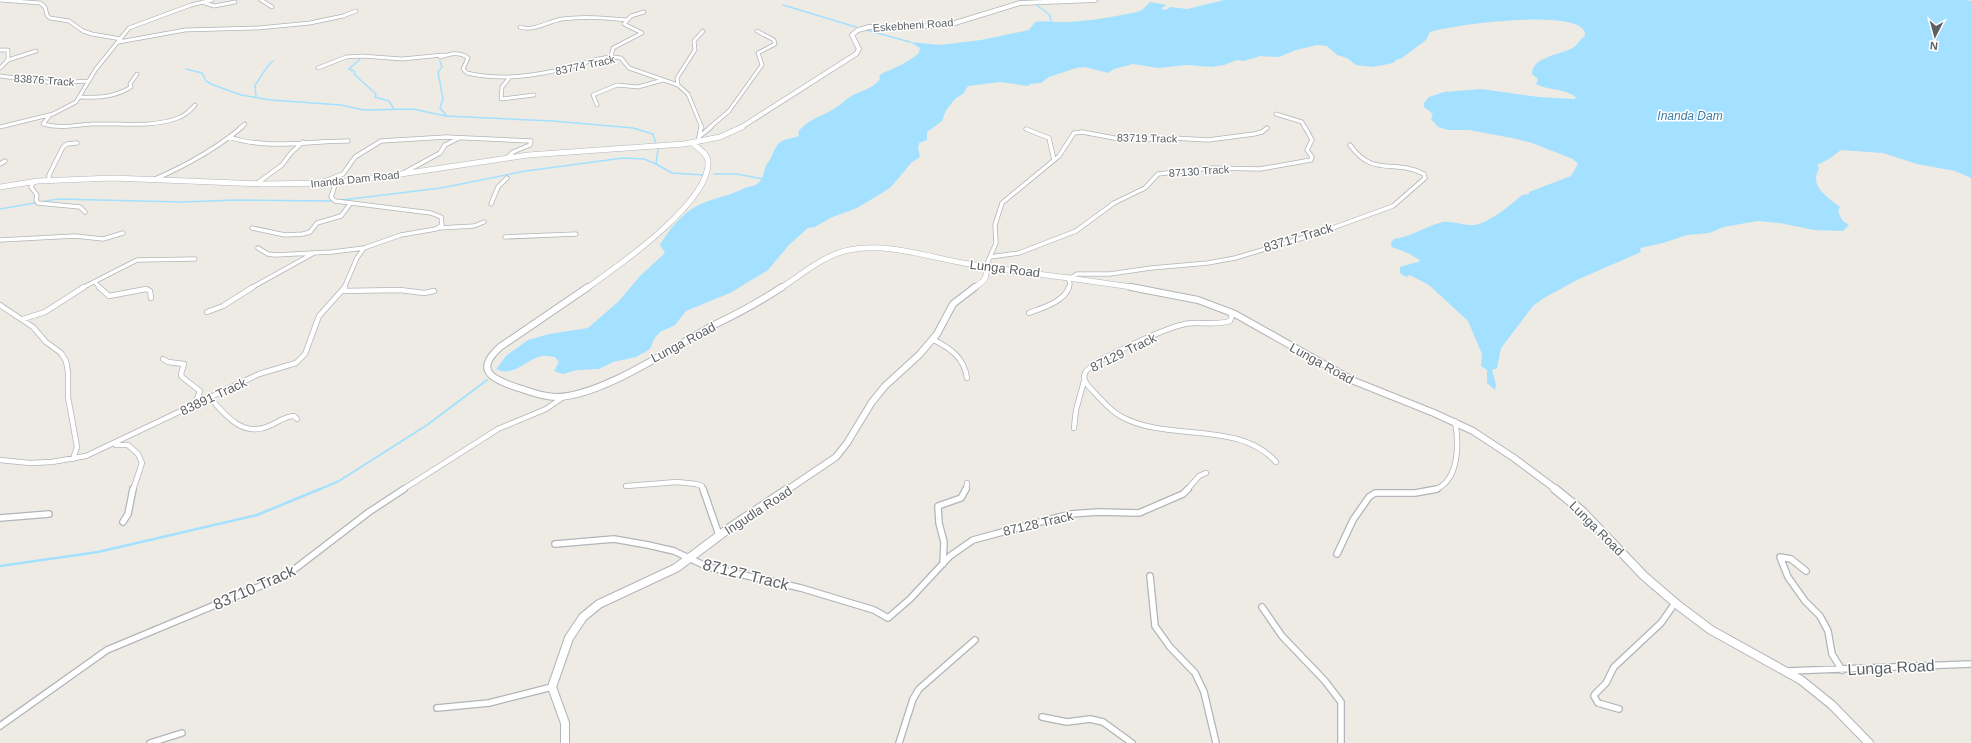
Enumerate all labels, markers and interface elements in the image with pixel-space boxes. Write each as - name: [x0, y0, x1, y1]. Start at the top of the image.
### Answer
- street label: Eskebheni Road: [872, 16, 954, 34]
- north arrow: [1915, 16, 1955, 56]
- text: N: [1929, 40, 1939, 52]
- street label: 83774 Track: [554, 53, 616, 77]
- street label: 83876 Track: [13, 72, 75, 88]
- water label: Inanda Dam: [1657, 109, 1723, 123]
- street label: 83719 Track: [1117, 131, 1178, 145]
- street label: 87130 Track: [1168, 163, 1230, 179]
- street label: Inanda Dam Road: [310, 168, 400, 190]
- street label: 83717 Track: [1262, 220, 1335, 255]
- street label: Lunga Road: [969, 257, 1041, 280]
- street label: Lunga Road: [648, 319, 718, 366]
- street label: 87129 Track: [1088, 330, 1159, 375]
- street label: Lunga Road: [1287, 340, 1356, 387]
- street label: 83891 Track: [178, 374, 249, 418]
- street label: Ingudla Road: [722, 483, 795, 538]
- street label: Lunga Road: [1566, 498, 1627, 559]
- street label: 87128 Track: [1002, 508, 1075, 539]
- street label: 87127 Track: [701, 556, 792, 594]
- street label: 83710 Track: [211, 561, 299, 613]
- street label: Lunga Road: [1847, 657, 1935, 678]

